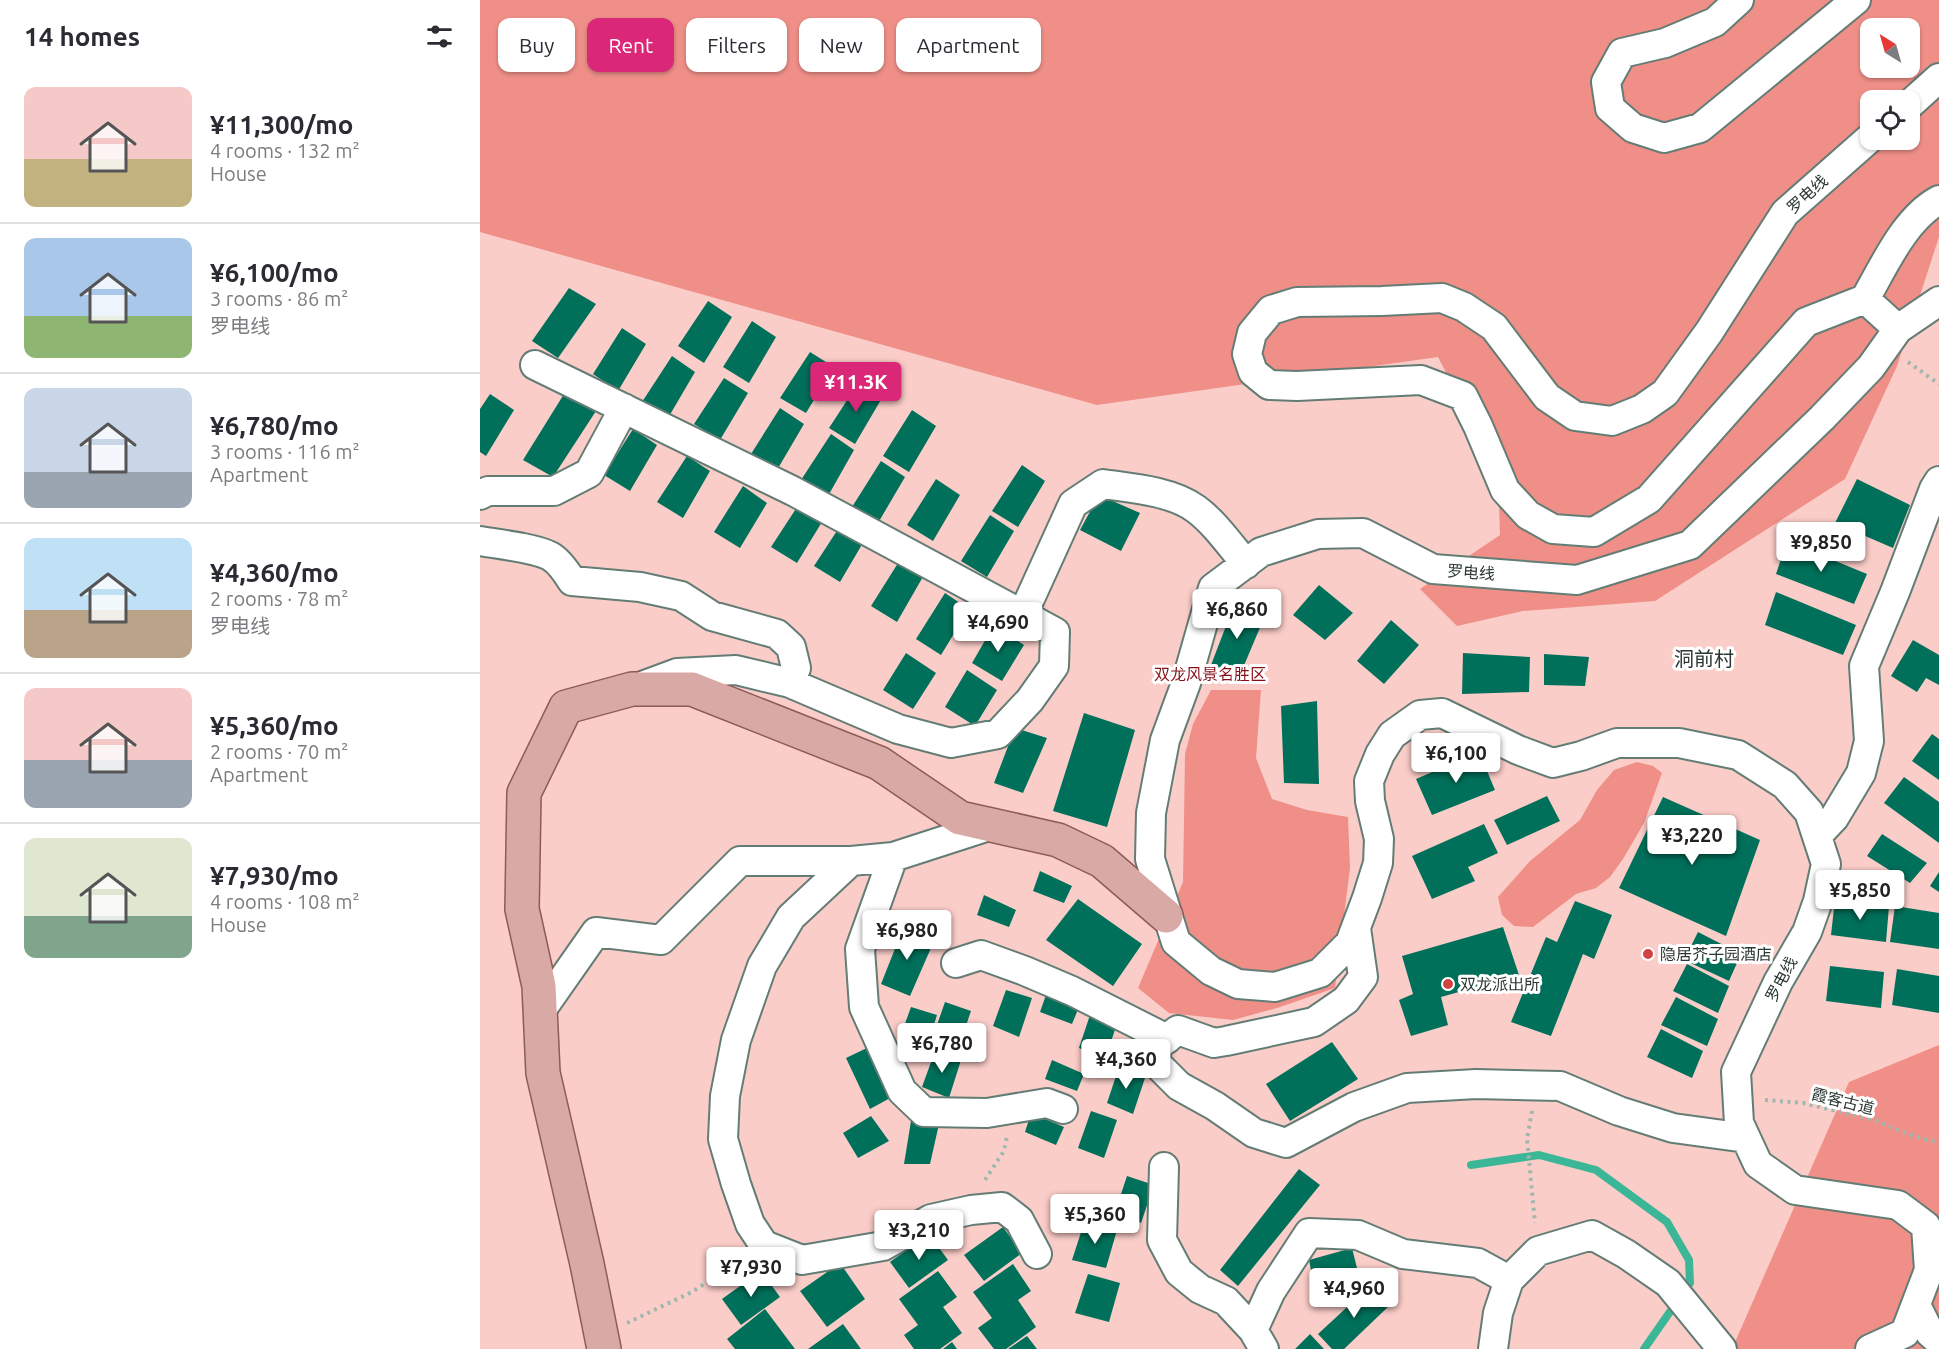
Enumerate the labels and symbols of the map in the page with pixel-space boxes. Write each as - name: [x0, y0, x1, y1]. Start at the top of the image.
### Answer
- north arrow: [1860, 18, 1920, 78]
- street label: 罗电线: [1783, 171, 1831, 217]
- pin: ¥11.3K: [807, 362, 905, 413]
- pin: ¥9,850: [1772, 522, 1870, 573]
- street label: 罗电线: [1446, 561, 1496, 583]
- pin: ¥6,860: [1188, 589, 1286, 640]
- pin: ¥4,690: [949, 602, 1047, 653]
- district label: 洞前村: [1674, 647, 1734, 670]
- park label: 双龙风景名胜区: [1154, 665, 1266, 683]
- pin: ¥6,100: [1407, 733, 1505, 784]
- pin: ¥3,220: [1643, 815, 1741, 866]
- pin: ¥5,850: [1811, 870, 1909, 921]
- pin: ¥6,980: [858, 910, 956, 961]
- place label: 隐居芥子园酒店: [1660, 945, 1772, 963]
- marker: 隐居芥子园酒店: [1641, 947, 1655, 961]
- street label: 罗电线: [1762, 954, 1800, 1004]
- place label: 双龙派出所: [1460, 975, 1540, 993]
- marker: 双龙派出所: [1441, 977, 1455, 991]
- pin: ¥6,780: [893, 1023, 991, 1074]
- pin: ¥4,360: [1077, 1039, 1175, 1090]
- street label: 霞客古道: [1810, 1085, 1876, 1117]
- pin: ¥5,360: [1046, 1194, 1144, 1245]
- pin: ¥3,210: [870, 1210, 968, 1261]
- pin: ¥7,930: [702, 1247, 800, 1298]
- pin: ¥4,960: [1305, 1268, 1403, 1319]

